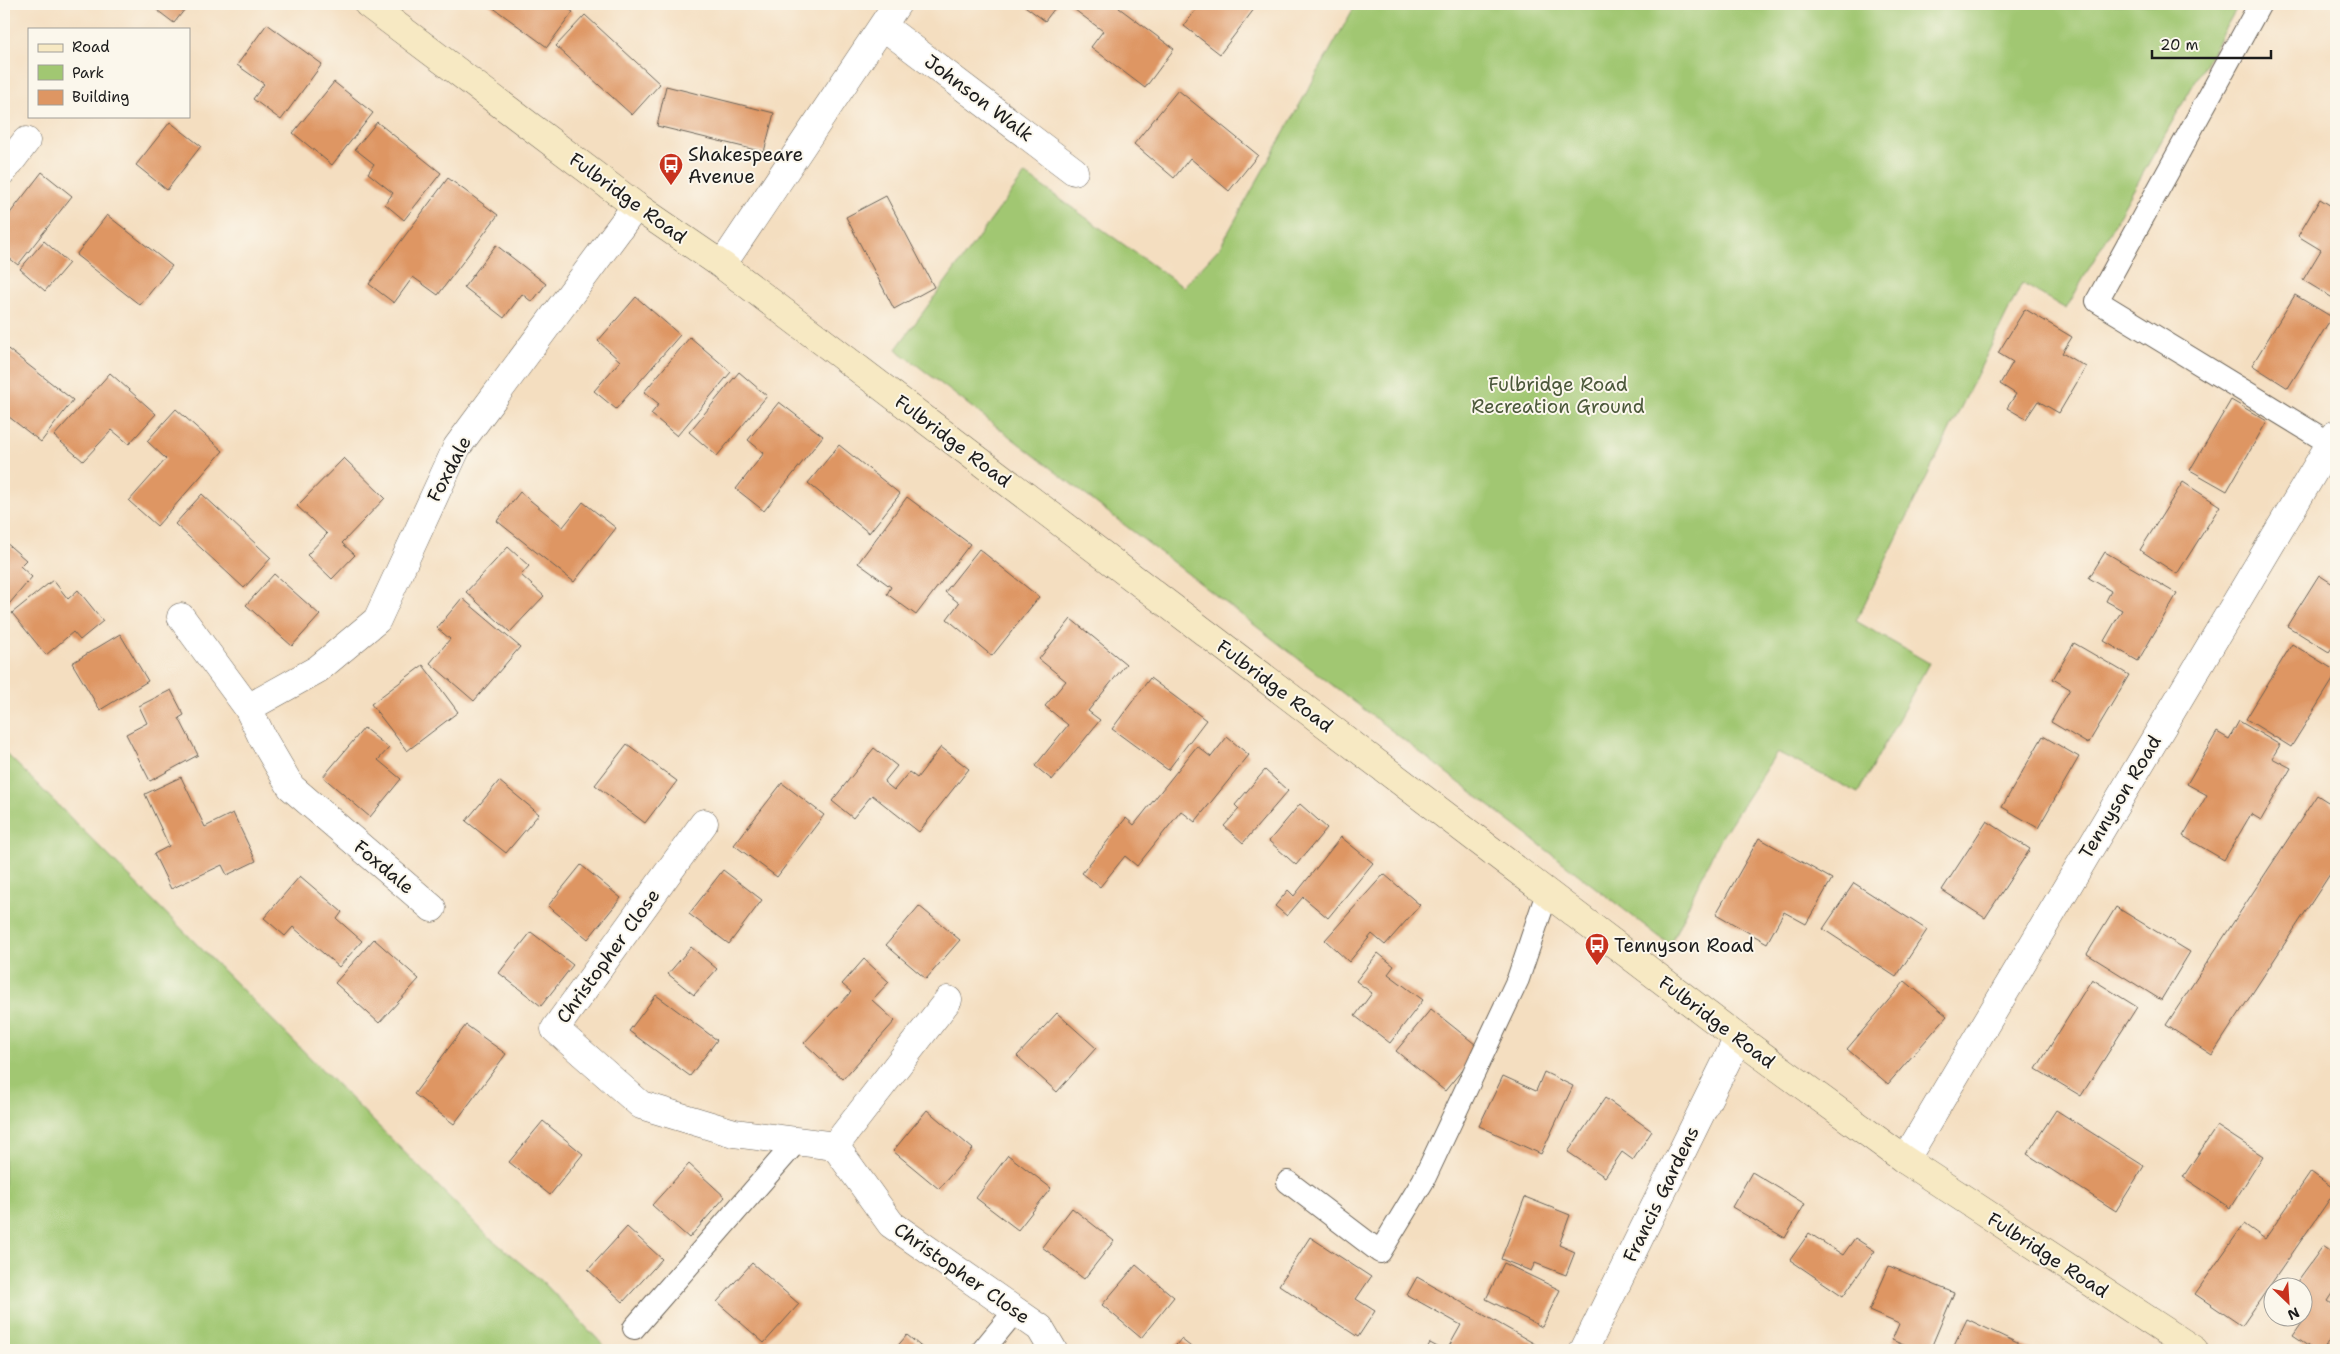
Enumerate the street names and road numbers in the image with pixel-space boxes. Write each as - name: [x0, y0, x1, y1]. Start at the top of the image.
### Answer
- street label: Johnson Walk: [919, 49, 1039, 147]
- street label: Fulbridge Road: [564, 147, 692, 249]
- street label: Fulbridge Road: [890, 389, 1016, 493]
- street label: Foxdale: [421, 432, 477, 506]
- street label: Fulbridge Road: [1212, 634, 1338, 738]
- street label: Tennyson Road: [2073, 730, 2167, 864]
- street label: Foxdale: [349, 835, 419, 899]
- street label: Christopher Close: [551, 884, 665, 1028]
- street label: Fulbridge Road: [1654, 970, 1780, 1074]
- street label: Francis Gardens: [1617, 1122, 1705, 1266]
- street label: Fulbridge Road: [1983, 1206, 2113, 1304]
- street label: Christopher Close: [889, 1217, 1035, 1329]

